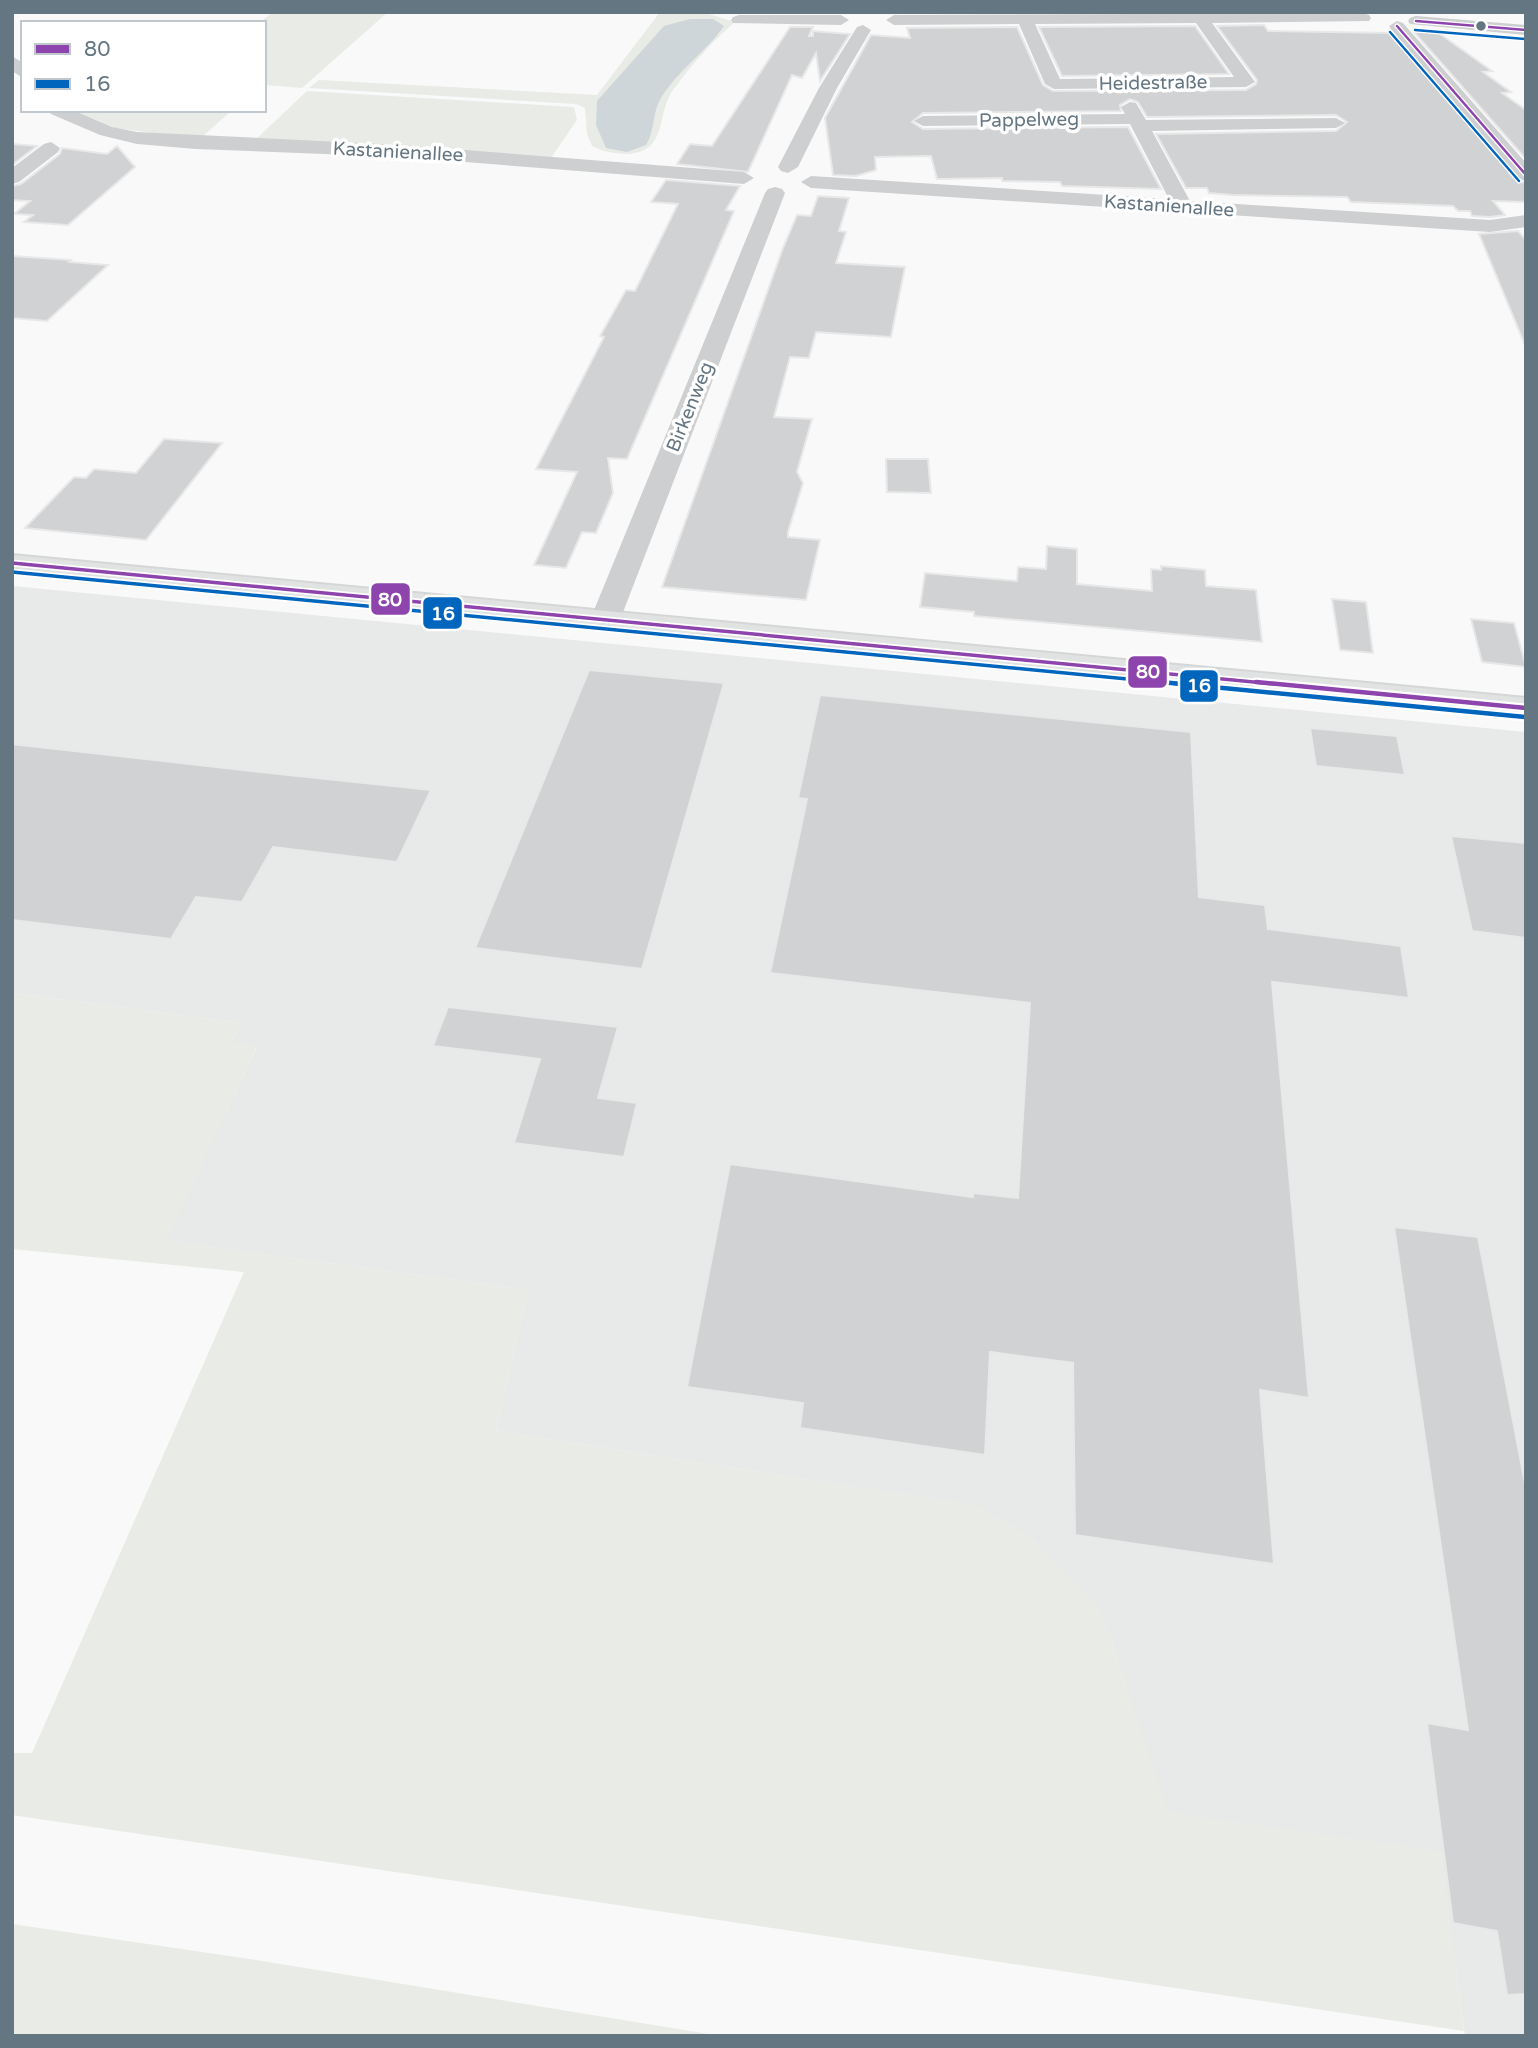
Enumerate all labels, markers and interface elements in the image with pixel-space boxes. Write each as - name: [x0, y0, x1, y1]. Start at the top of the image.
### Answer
- unlabelled marker: [1474, 19, 1488, 33]
- legend: [21, 21, 266, 112]
- text: 80: [84, 37, 110, 62]
- street label: Heidestraße: [1098, 71, 1208, 95]
- text: 16: [84, 72, 110, 97]
- street label: Pappelweg: [979, 108, 1079, 132]
- street label: Kastanienallee: [332, 138, 464, 166]
- street label: Kastanienallee: [1103, 190, 1235, 222]
- street label: Birkenweg: [662, 359, 718, 455]
- line badge: 80: [370, 582, 411, 616]
- text: 80: [378, 589, 402, 611]
- line badge: 16: [422, 596, 463, 630]
- text: 16: [431, 603, 455, 625]
- line badge: 80: [1127, 655, 1168, 689]
- text: 80: [1136, 661, 1160, 683]
- line badge: 16: [1179, 669, 1219, 703]
- text: 16: [1187, 675, 1211, 697]

